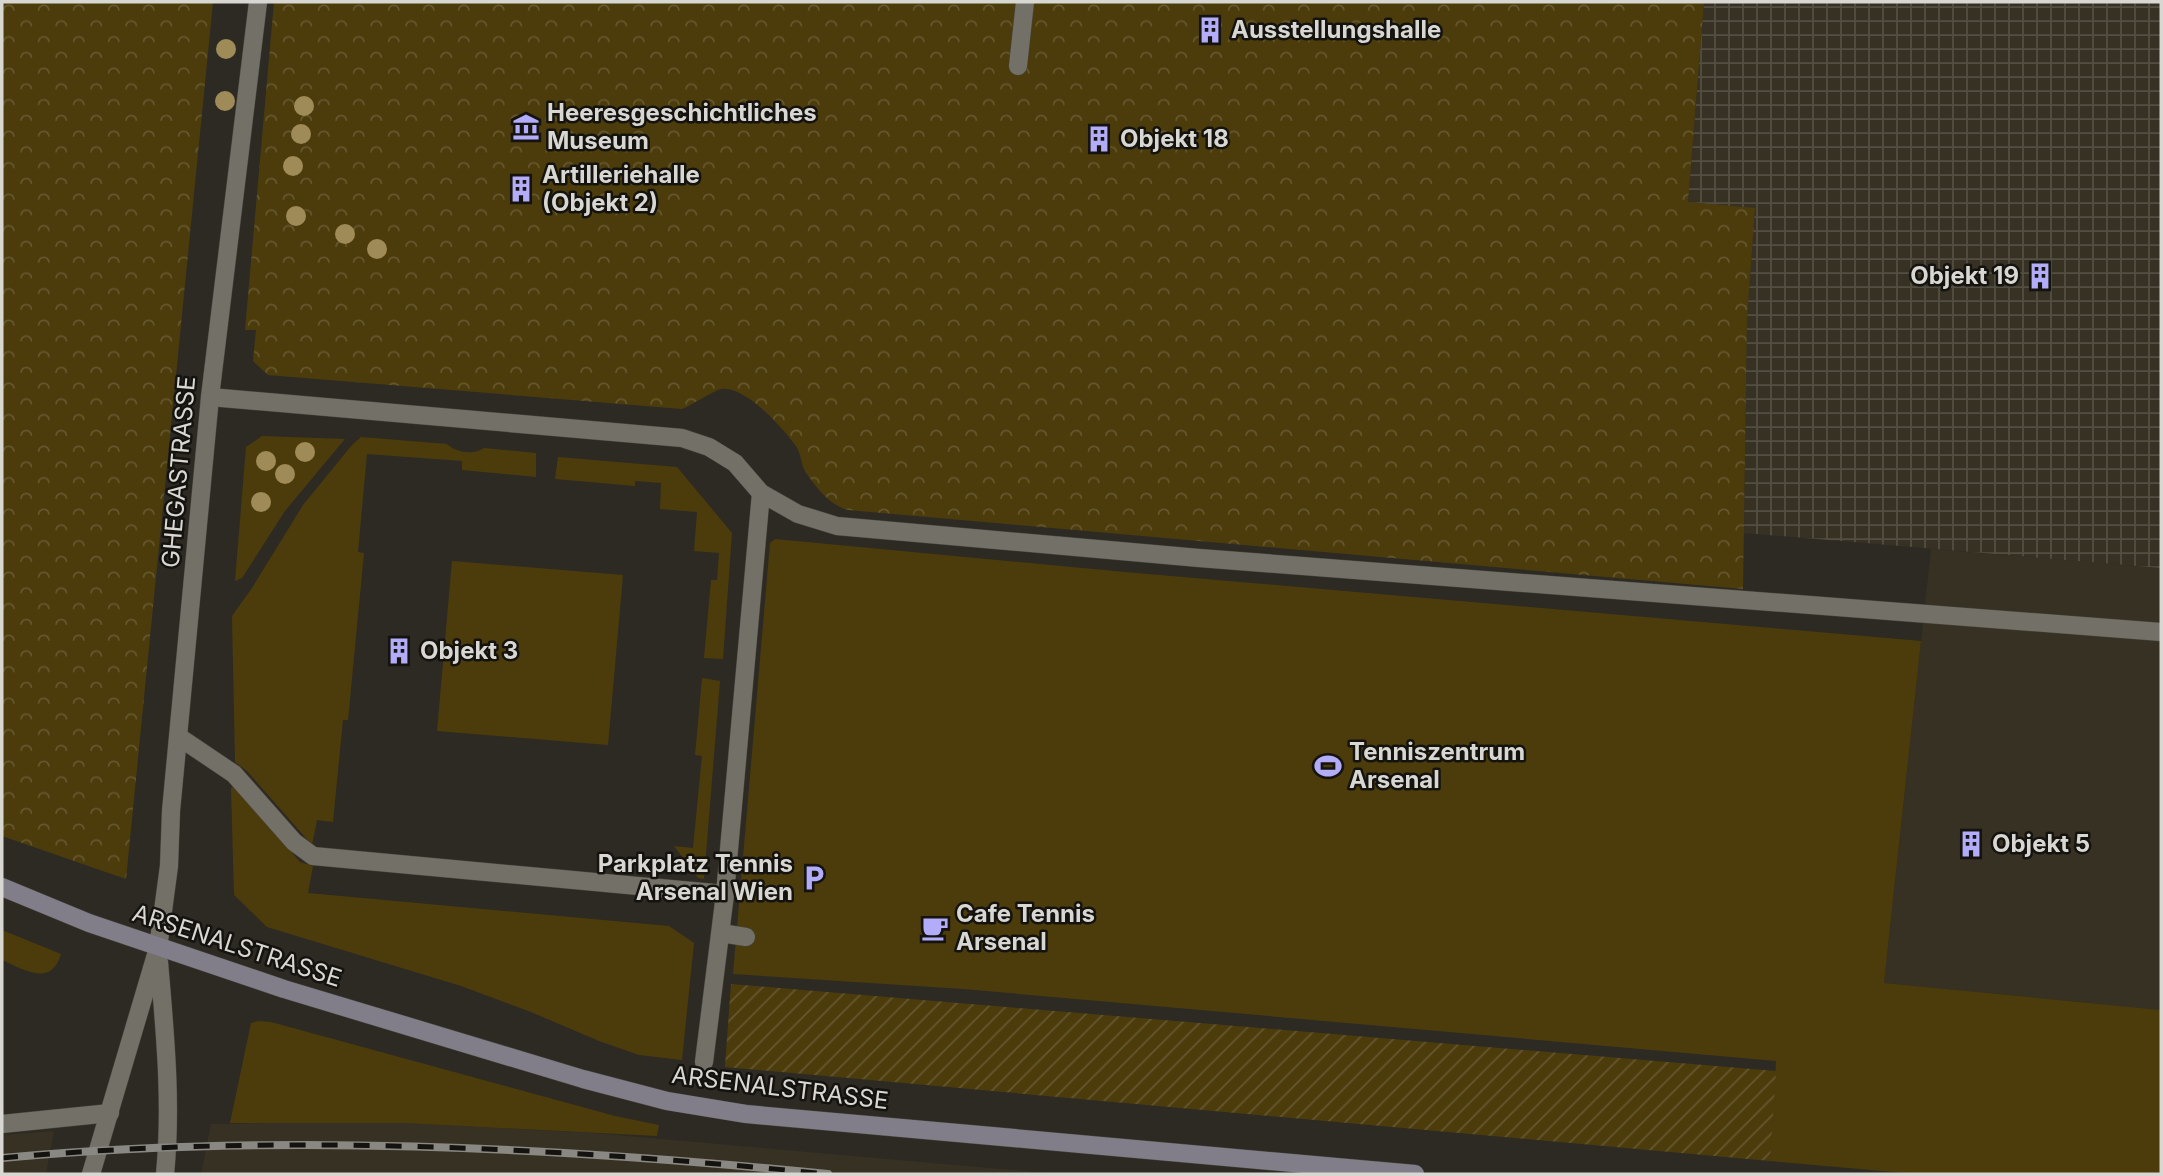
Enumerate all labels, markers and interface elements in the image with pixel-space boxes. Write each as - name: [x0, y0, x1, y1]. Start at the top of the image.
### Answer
- building icon: Ausstellungshalle: [1195, 15, 1225, 45]
- place label: Ausstellungshalle: [1231, 15, 1441, 44]
- place label: Heeresgeschichtliches Museum: [547, 98, 817, 155]
- museum icon: Heeresgeschichtliches Museum: [511, 112, 541, 142]
- building icon: Objekt 18: [1084, 124, 1114, 154]
- place label: Objekt 18: [1120, 124, 1229, 153]
- place label: Artilleriehalle (Objekt 2): [542, 160, 700, 217]
- building icon: Artilleriehalle (Objekt 2): [506, 174, 536, 204]
- place label: Objekt 19: [1910, 261, 2019, 290]
- building icon: Objekt 19: [2025, 261, 2055, 291]
- street label: GHEGASTRASSE: [156, 375, 201, 569]
- building icon: Objekt 3: [384, 636, 414, 666]
- place label: Objekt 3: [420, 636, 518, 665]
- place label: Tenniszentrum Arsenal: [1349, 737, 1525, 794]
- sports icon: Tenniszentrum Arsenal: [1313, 751, 1343, 781]
- building icon: Objekt 5: [1956, 829, 1986, 859]
- place label: Objekt 5: [1992, 829, 2090, 858]
- place label: Parkplatz Tennis Arsenal Wien: [598, 849, 793, 906]
- parking icon: Parkplatz Tennis Arsenal Wien: [799, 863, 829, 893]
- street label: ARSENALSTRASSE: [129, 898, 345, 993]
- place label: Cafe Tennis Arsenal: [956, 899, 1095, 956]
- cafe icon: Cafe Tennis Arsenal: [920, 913, 950, 943]
- street label: ARSENALSTRASSE: [670, 1060, 890, 1115]

